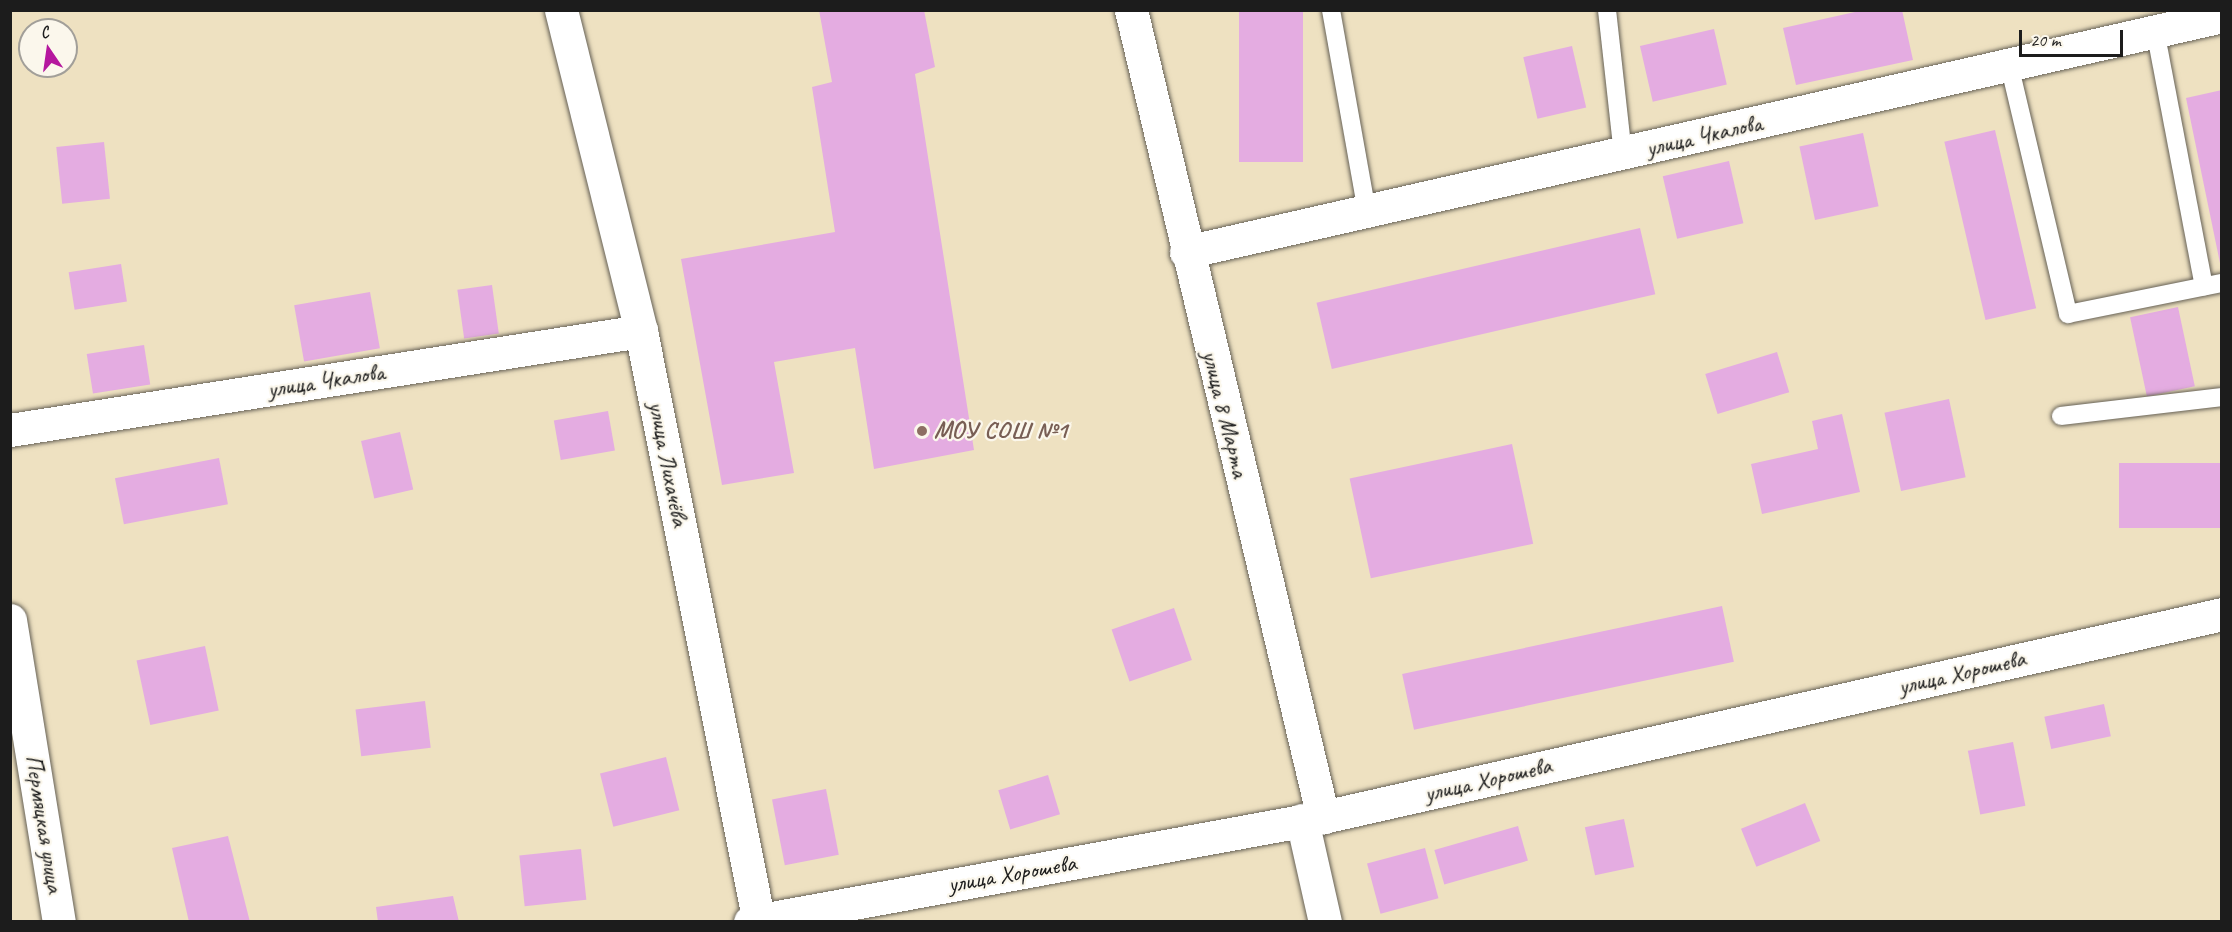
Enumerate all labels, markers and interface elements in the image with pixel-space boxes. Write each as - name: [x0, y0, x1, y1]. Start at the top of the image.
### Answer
- north arrow: [18, 18, 78, 78]
- scale bar: [2022, 18, 2126, 56]
- text: С: [38, 22, 50, 43]
- text: 20 m: [2030, 29, 2061, 51]
- street label: улица Чкалова: [1644, 109, 1764, 163]
- street label: улица 8 Марта: [1195, 348, 1255, 480]
- street label: улица Чкалова: [266, 358, 386, 404]
- street label: улица Лихачёва: [642, 399, 694, 529]
- place label: МОУ СОШ №1: [934, 417, 1065, 445]
- marker: МОУ СОШ №1: [915, 424, 929, 438]
- street label: улица Хорошева: [1896, 644, 2028, 702]
- street label: улица Хорошева: [1422, 751, 1554, 809]
- street label: Пермяцкая улица: [19, 752, 69, 896]
- street label: улица Хорошева: [946, 849, 1078, 899]

